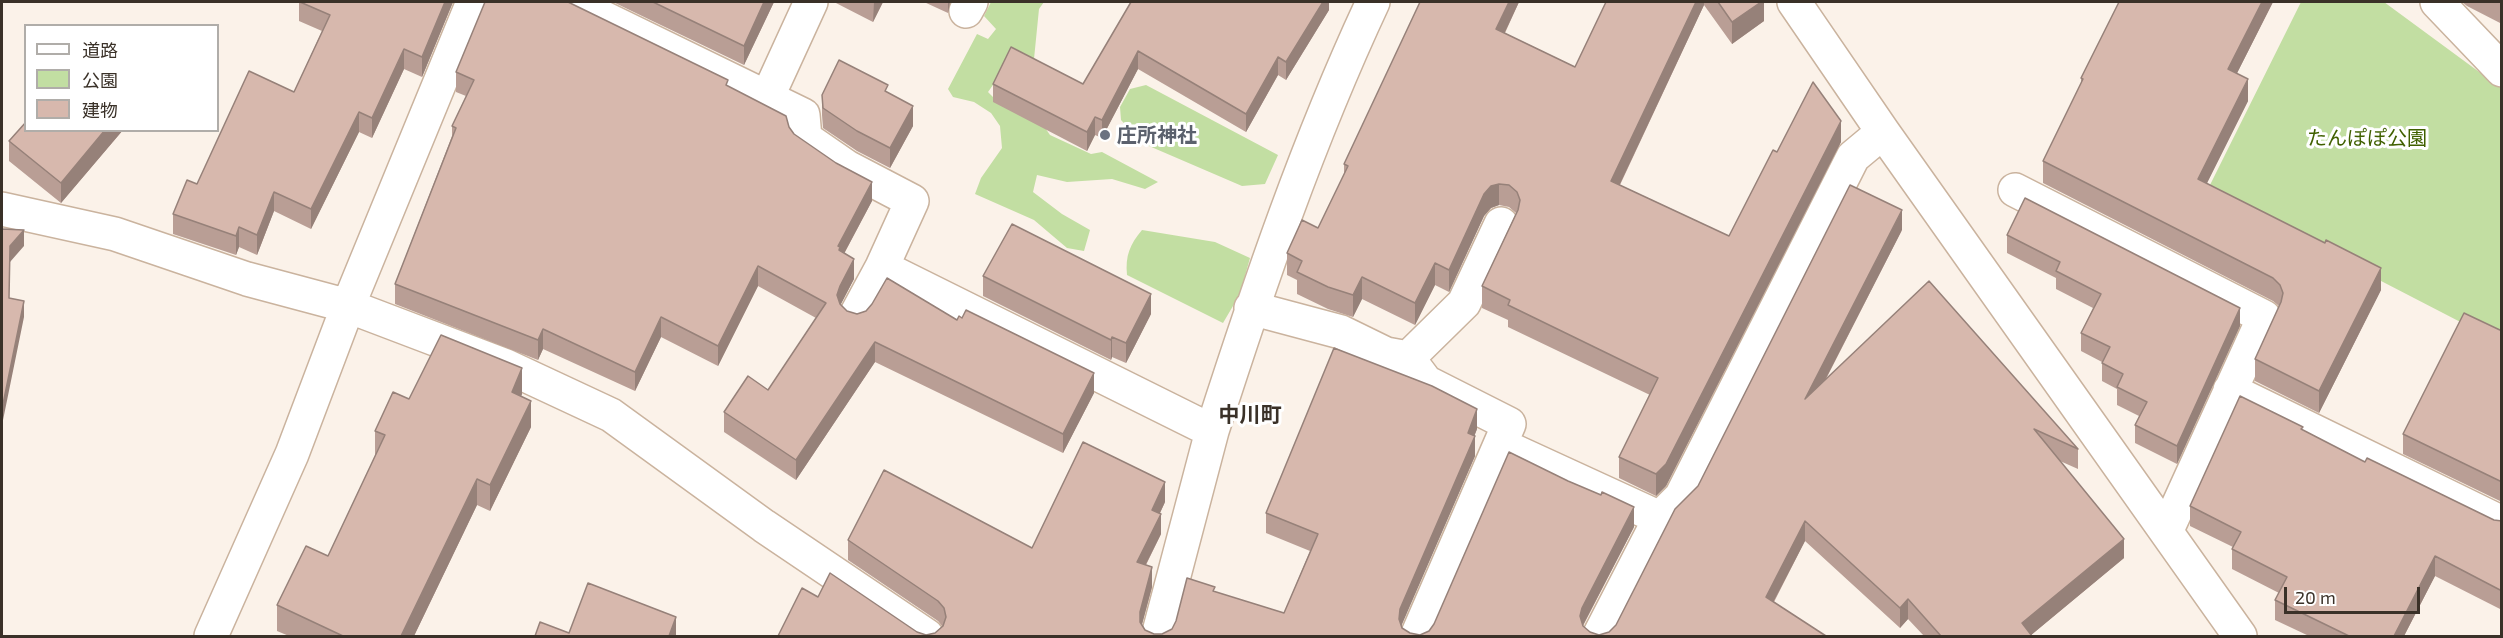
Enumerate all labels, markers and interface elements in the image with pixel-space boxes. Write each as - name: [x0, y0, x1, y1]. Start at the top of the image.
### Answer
- legend: [24, 24, 219, 132]
- text: 道路: [82, 39, 118, 61]
- text: 公園: [82, 69, 118, 91]
- text: 建物: [82, 99, 118, 121]
- place label: 庄所神社: [1117, 123, 1197, 147]
- park label: たんぽぽ公園: [2307, 126, 2427, 150]
- marker: 庄所神社: [1098, 128, 1112, 142]
- district label: 中川町: [1219, 402, 1281, 428]
- scale bar: [2287, 575, 2424, 613]
- text: 20 m: [2295, 586, 2336, 608]

